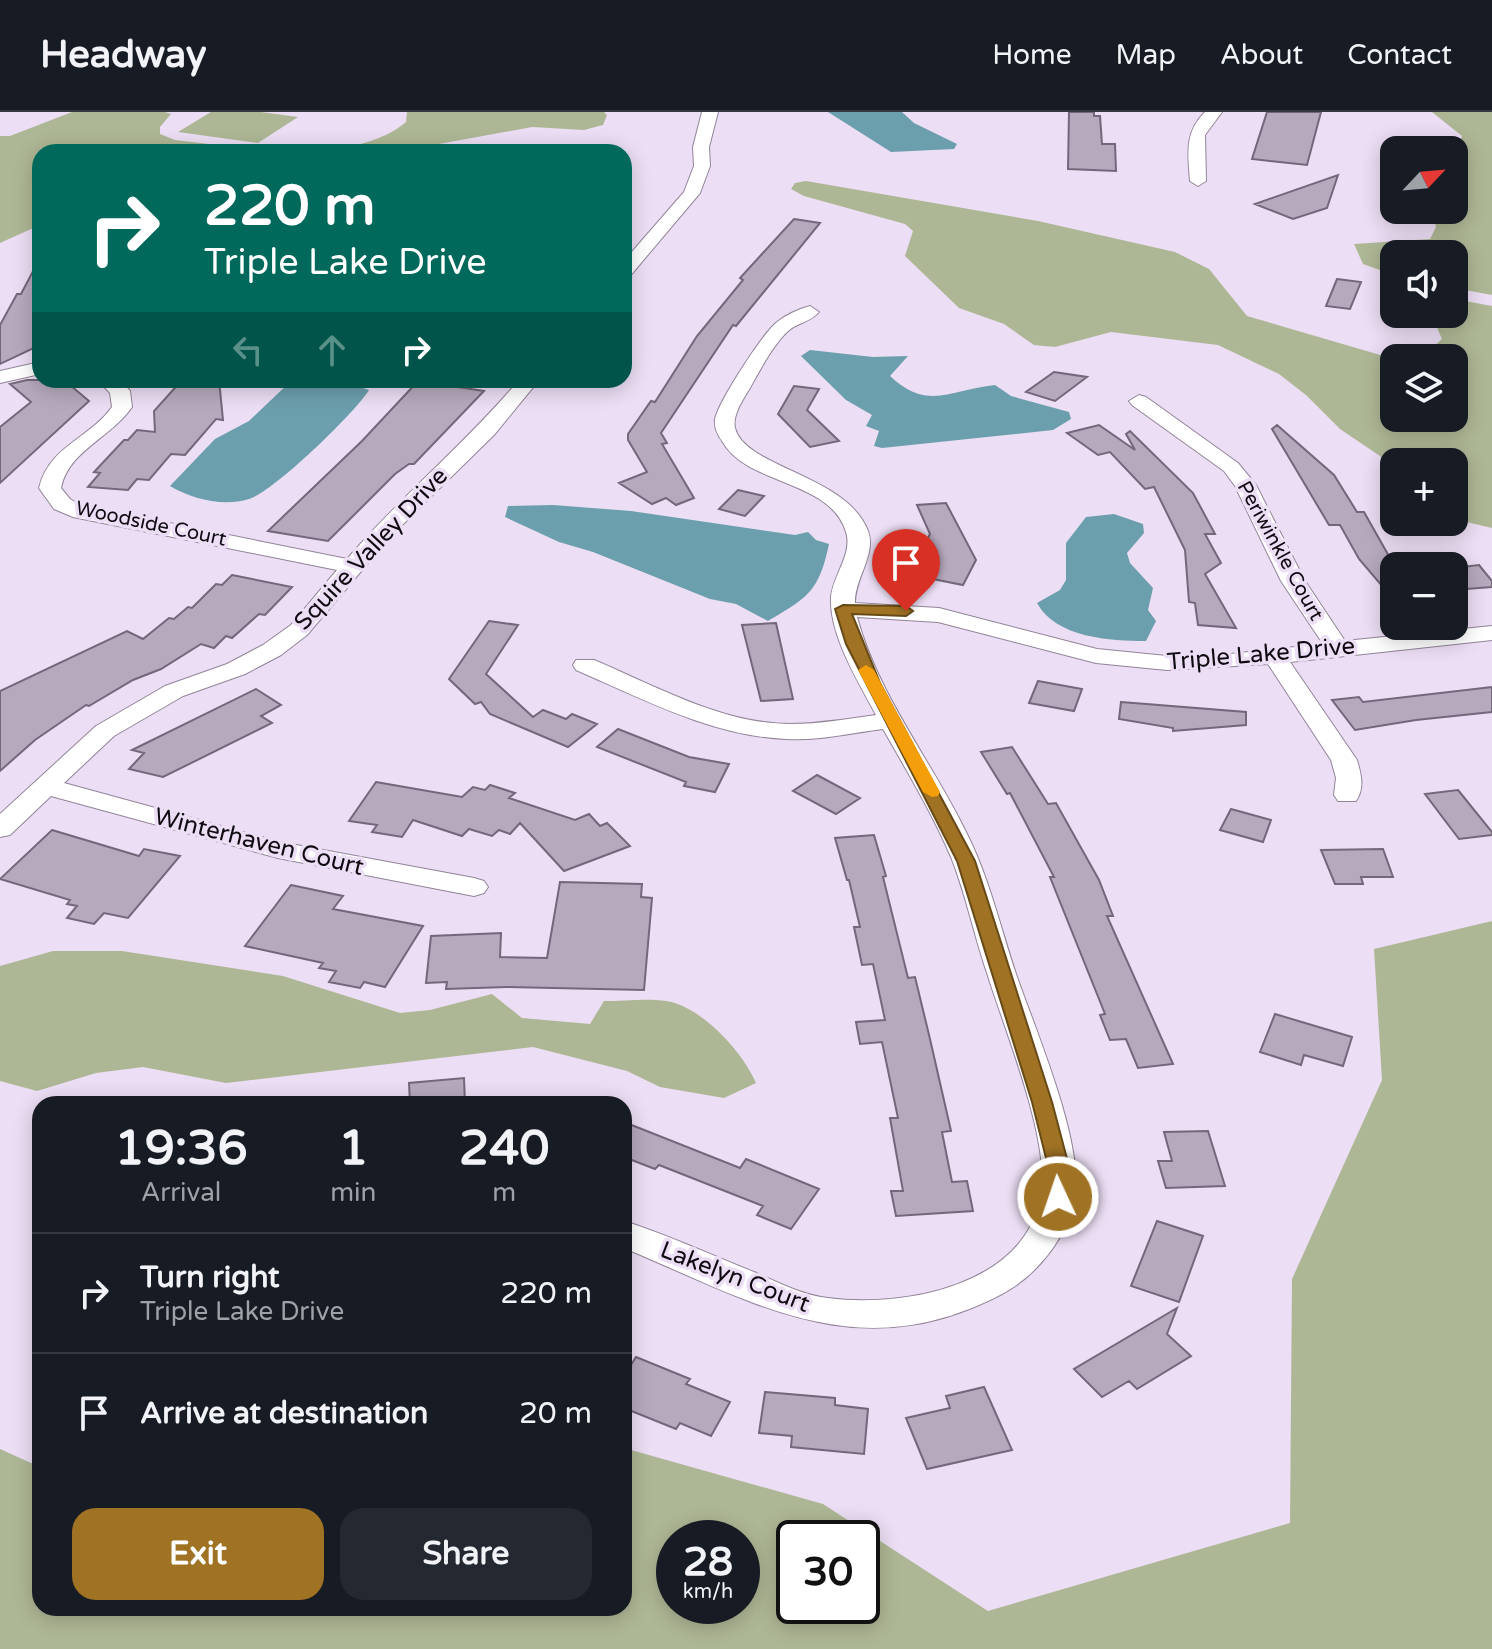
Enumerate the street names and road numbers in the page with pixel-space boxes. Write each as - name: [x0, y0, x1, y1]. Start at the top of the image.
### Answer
- street label: Squire Valley Drive: [288, 462, 454, 636]
- street label: Periwinkle Court: [1232, 477, 1328, 625]
- street label: Woodside Court: [74, 496, 229, 552]
- street label: Triple Lake Drive: [1166, 631, 1356, 677]
- street label: Winterhaven Court: [151, 802, 367, 882]
- street label: Lakelyn Court: [656, 1235, 814, 1319]

